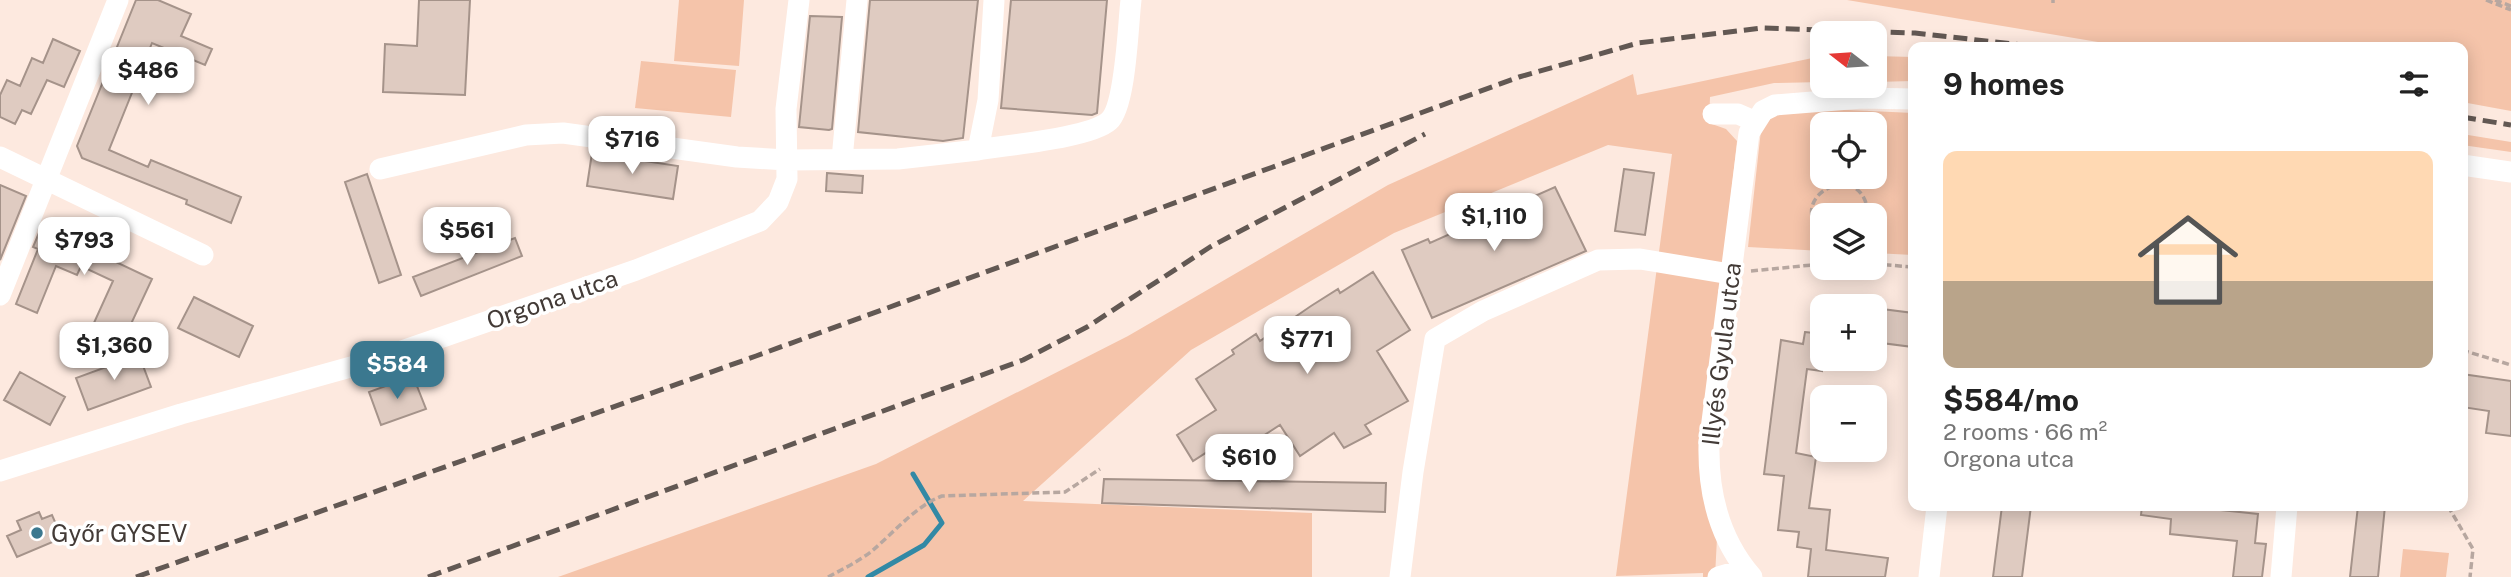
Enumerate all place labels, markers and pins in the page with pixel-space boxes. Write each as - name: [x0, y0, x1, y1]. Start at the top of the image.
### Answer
- pin: $486: [107, 48, 189, 107]
- pin: $716: [591, 116, 673, 176]
- pin: $1,110: [1437, 194, 1551, 253]
- pin: $561: [426, 208, 508, 267]
- pin: $793: [43, 218, 125, 277]
- pin: $771: [1266, 316, 1348, 376]
- pin: $1,360: [57, 322, 171, 382]
- pin: $584: [356, 342, 438, 401]
- pin: $610: [1208, 434, 1290, 494]
- place label: Győr GYSEV: [51, 519, 187, 547]
- marker: Győr GYSEV: [29, 525, 45, 541]

